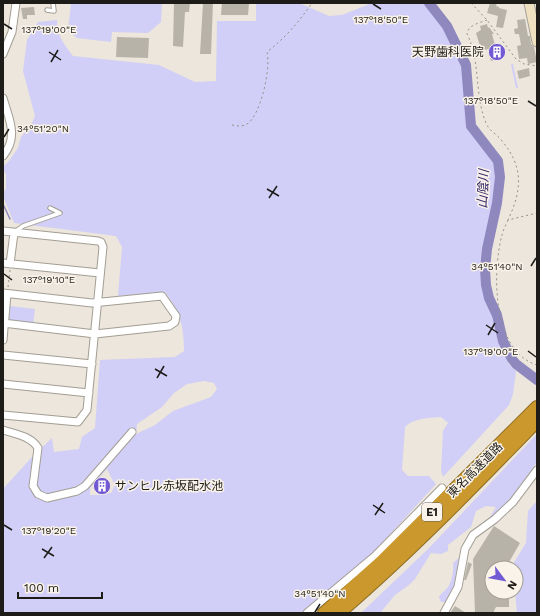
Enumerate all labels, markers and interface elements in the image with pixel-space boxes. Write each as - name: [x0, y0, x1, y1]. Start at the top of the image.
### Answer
- text: 137°18'50"E: [354, 14, 408, 25]
- text: 137°19'00"E: [22, 24, 76, 35]
- building icon: 天野歯科医院: [487, 42, 507, 62]
- place label: 天野歯科医院: [412, 45, 484, 59]
- text: 137°18'50"E: [464, 95, 518, 106]
- text: 34°51'20"N: [17, 123, 69, 134]
- water label: 山陰川: [474, 167, 492, 209]
- text: 34°51'40"N: [471, 261, 523, 272]
- text: 137°19'10"E: [23, 274, 75, 285]
- text: 137°19'00"E: [464, 346, 518, 357]
- street label: 東名高速道路: [445, 440, 505, 500]
- building icon: サンヒル赤坂配水池: [92, 476, 112, 496]
- place label: サンヒル赤坂配水池: [115, 479, 223, 493]
- road number: E1: [422, 503, 442, 521]
- text: 137°19'20"E: [22, 525, 76, 536]
- north arrow: [484, 560, 524, 600]
- scale bar: [18, 574, 102, 600]
- text: N: [504, 578, 520, 592]
- text: 100 m: [24, 581, 59, 595]
- text: 34°51'40"N: [294, 588, 346, 599]

